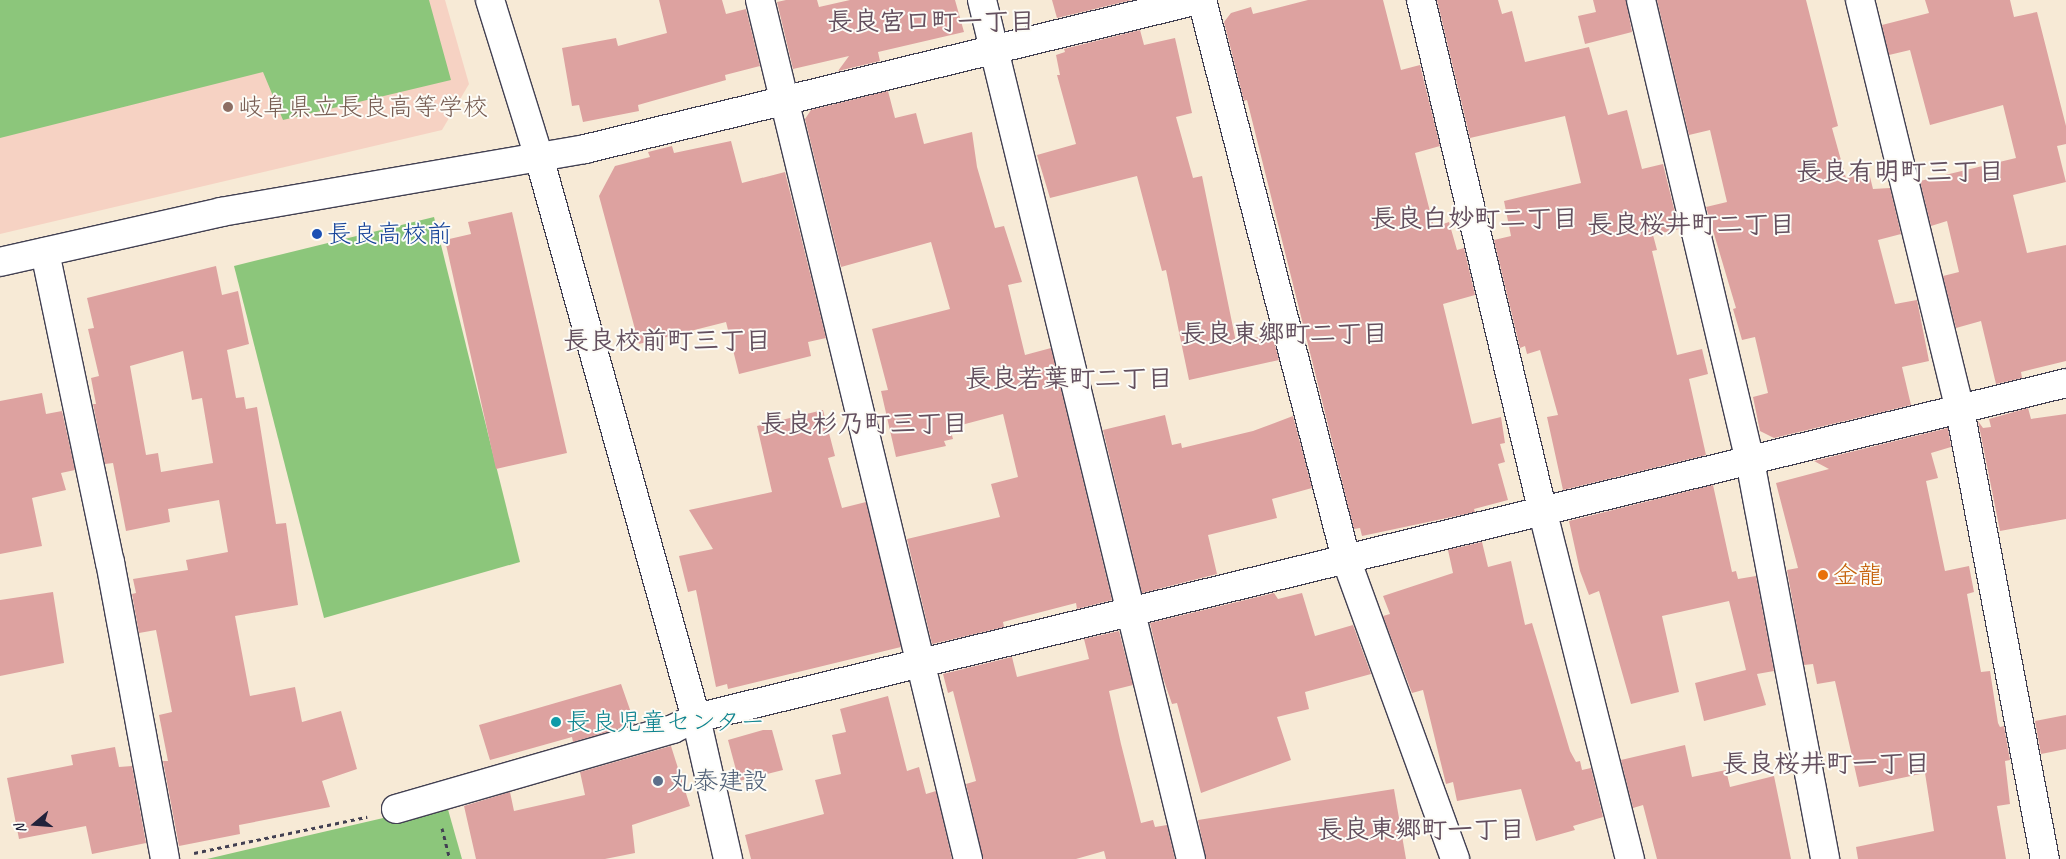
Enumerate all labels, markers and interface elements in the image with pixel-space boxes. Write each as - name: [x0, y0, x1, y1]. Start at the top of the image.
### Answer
- district label: 長良宮口町一丁目: [827, 6, 1035, 38]
- place label: 岐阜県立長良高等学校: [238, 92, 488, 122]
- marker: 岐阜県立長良高等学校: [222, 101, 234, 113]
- district label: 長良有明町三丁目: [1796, 156, 2004, 188]
- district label: 長良白妙町二丁目: [1370, 203, 1578, 235]
- district label: 長良桜井町二丁目: [1587, 209, 1795, 241]
- place label: 長良高校前: [327, 219, 452, 249]
- marker: 長良高校前: [311, 228, 323, 240]
- district label: 長良東郷町二丁目: [1180, 318, 1388, 350]
- district label: 長良校前町三丁目: [563, 325, 771, 357]
- district label: 長良若葉町二丁目: [965, 363, 1173, 395]
- district label: 長良杉乃町三丁目: [760, 408, 968, 440]
- place label: 金龍: [1833, 560, 1883, 590]
- marker: 金龍: [1817, 569, 1829, 581]
- place label: 長良児童センター: [566, 707, 766, 737]
- marker: 長良児童センター: [550, 716, 562, 728]
- district label: 長良桜井町一丁目: [1722, 748, 1930, 780]
- place label: 丸泰建設: [668, 766, 768, 796]
- marker: 丸泰建設: [652, 775, 664, 787]
- north arrow: [10, 799, 60, 849]
- district label: 長良東郷町一丁目: [1317, 814, 1525, 846]
- text: N: [11, 822, 30, 836]

